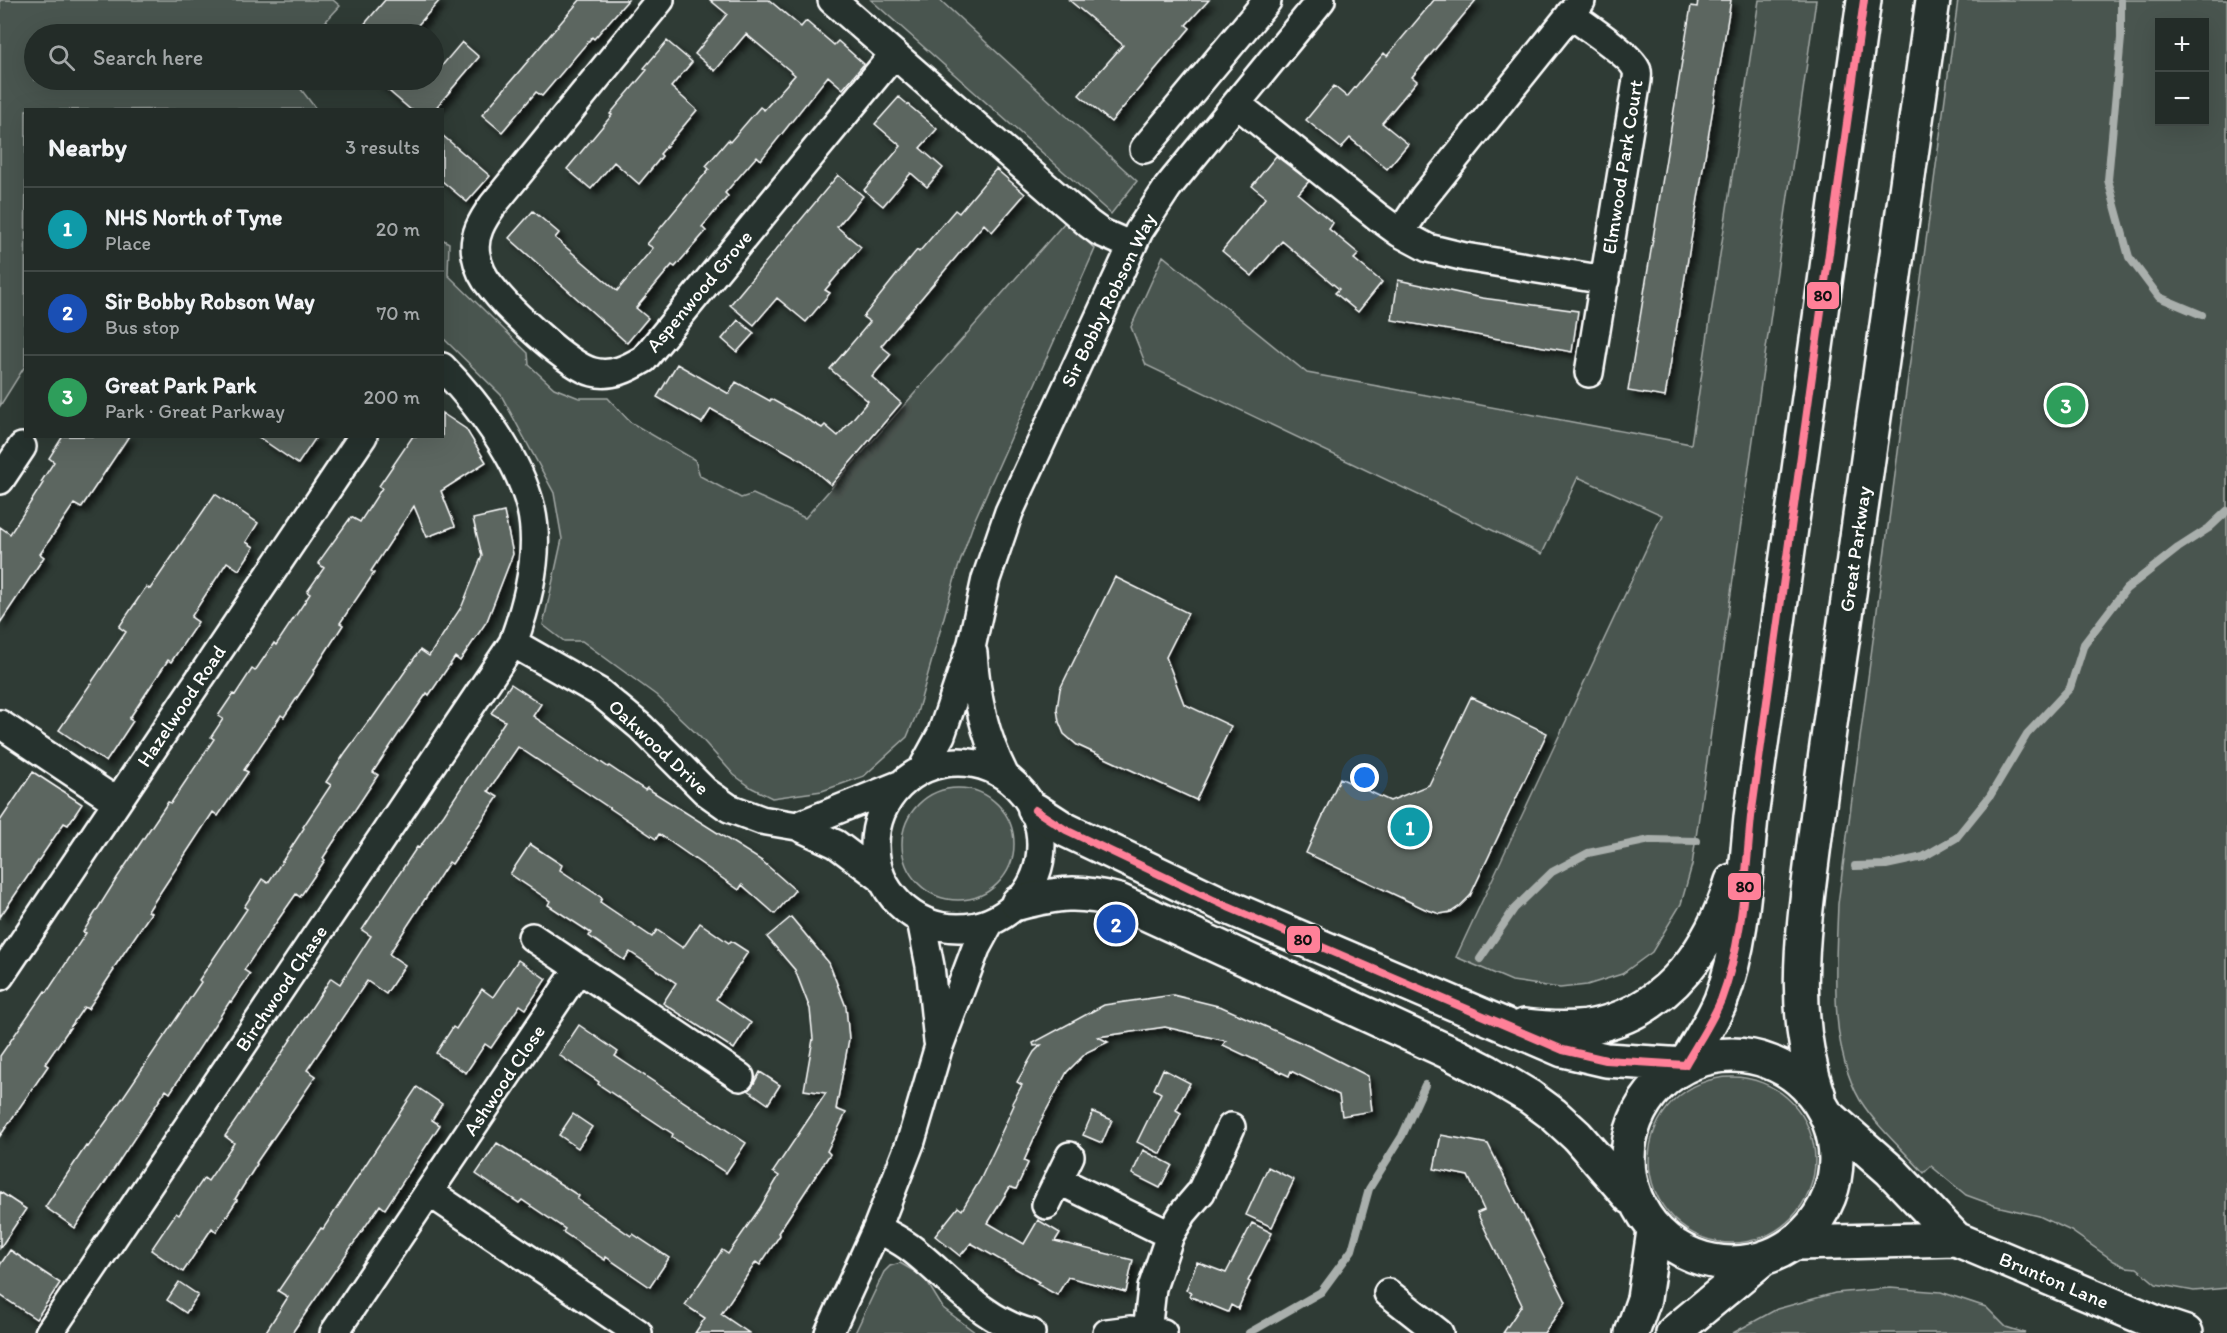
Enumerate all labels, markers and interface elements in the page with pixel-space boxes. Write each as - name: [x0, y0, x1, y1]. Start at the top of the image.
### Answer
- map controls: [2155, 18, 2209, 126]
- button: +: [2155, 18, 2209, 72]
- search box: [24, 24, 444, 90]
- icon: search: [45, 41, 78, 74]
- text: Search here: [93, 44, 203, 71]
- button: −: [2155, 72, 2209, 126]
- street label: Elmwood Park Court: [1596, 78, 1648, 256]
- text: Nearby: [48, 131, 127, 163]
- text: 3 results: [345, 135, 420, 159]
- text: NHS North of Tyne: [105, 204, 282, 231]
- street label: Sir Bobby Robson Way: [1055, 209, 1161, 391]
- text: 1: [63, 217, 72, 241]
- text: 20 m: [376, 217, 420, 241]
- street label: Aspenwood Grove: [641, 225, 757, 357]
- text: Place: [105, 231, 151, 255]
- line badge: 80: [1806, 281, 1840, 310]
- text: 80: [1814, 286, 1832, 305]
- text: Sir Bobby Robson Way: [105, 288, 315, 315]
- text: 2: [62, 301, 73, 325]
- text: 70 m: [376, 301, 420, 325]
- text: Bus stop: [105, 315, 180, 339]
- text: Great Park Park: [105, 372, 256, 399]
- pin: 3: [2046, 382, 2086, 428]
- text: 3: [62, 385, 73, 409]
- text: 200 m: [364, 385, 420, 409]
- text: Park · Great Parkway: [105, 399, 285, 423]
- street label: Great Parkway: [1834, 484, 1876, 613]
- street label: Hazelwood Road: [131, 640, 231, 771]
- street label: Oakwood Drive: [603, 694, 715, 800]
- your location: [1350, 763, 1379, 792]
- pin: 1: [1390, 804, 1430, 850]
- line badge: 80: [1727, 872, 1762, 901]
- text: 80: [1736, 877, 1754, 896]
- pin: 2: [1096, 902, 1136, 946]
- street label: Birchwood Chase: [230, 920, 332, 1056]
- line badge: 80: [1286, 925, 1321, 954]
- text: 80: [1294, 930, 1312, 949]
- street label: Ashwood Close: [458, 1020, 550, 1140]
- street label: Brunton Lane: [1996, 1246, 2112, 1314]

